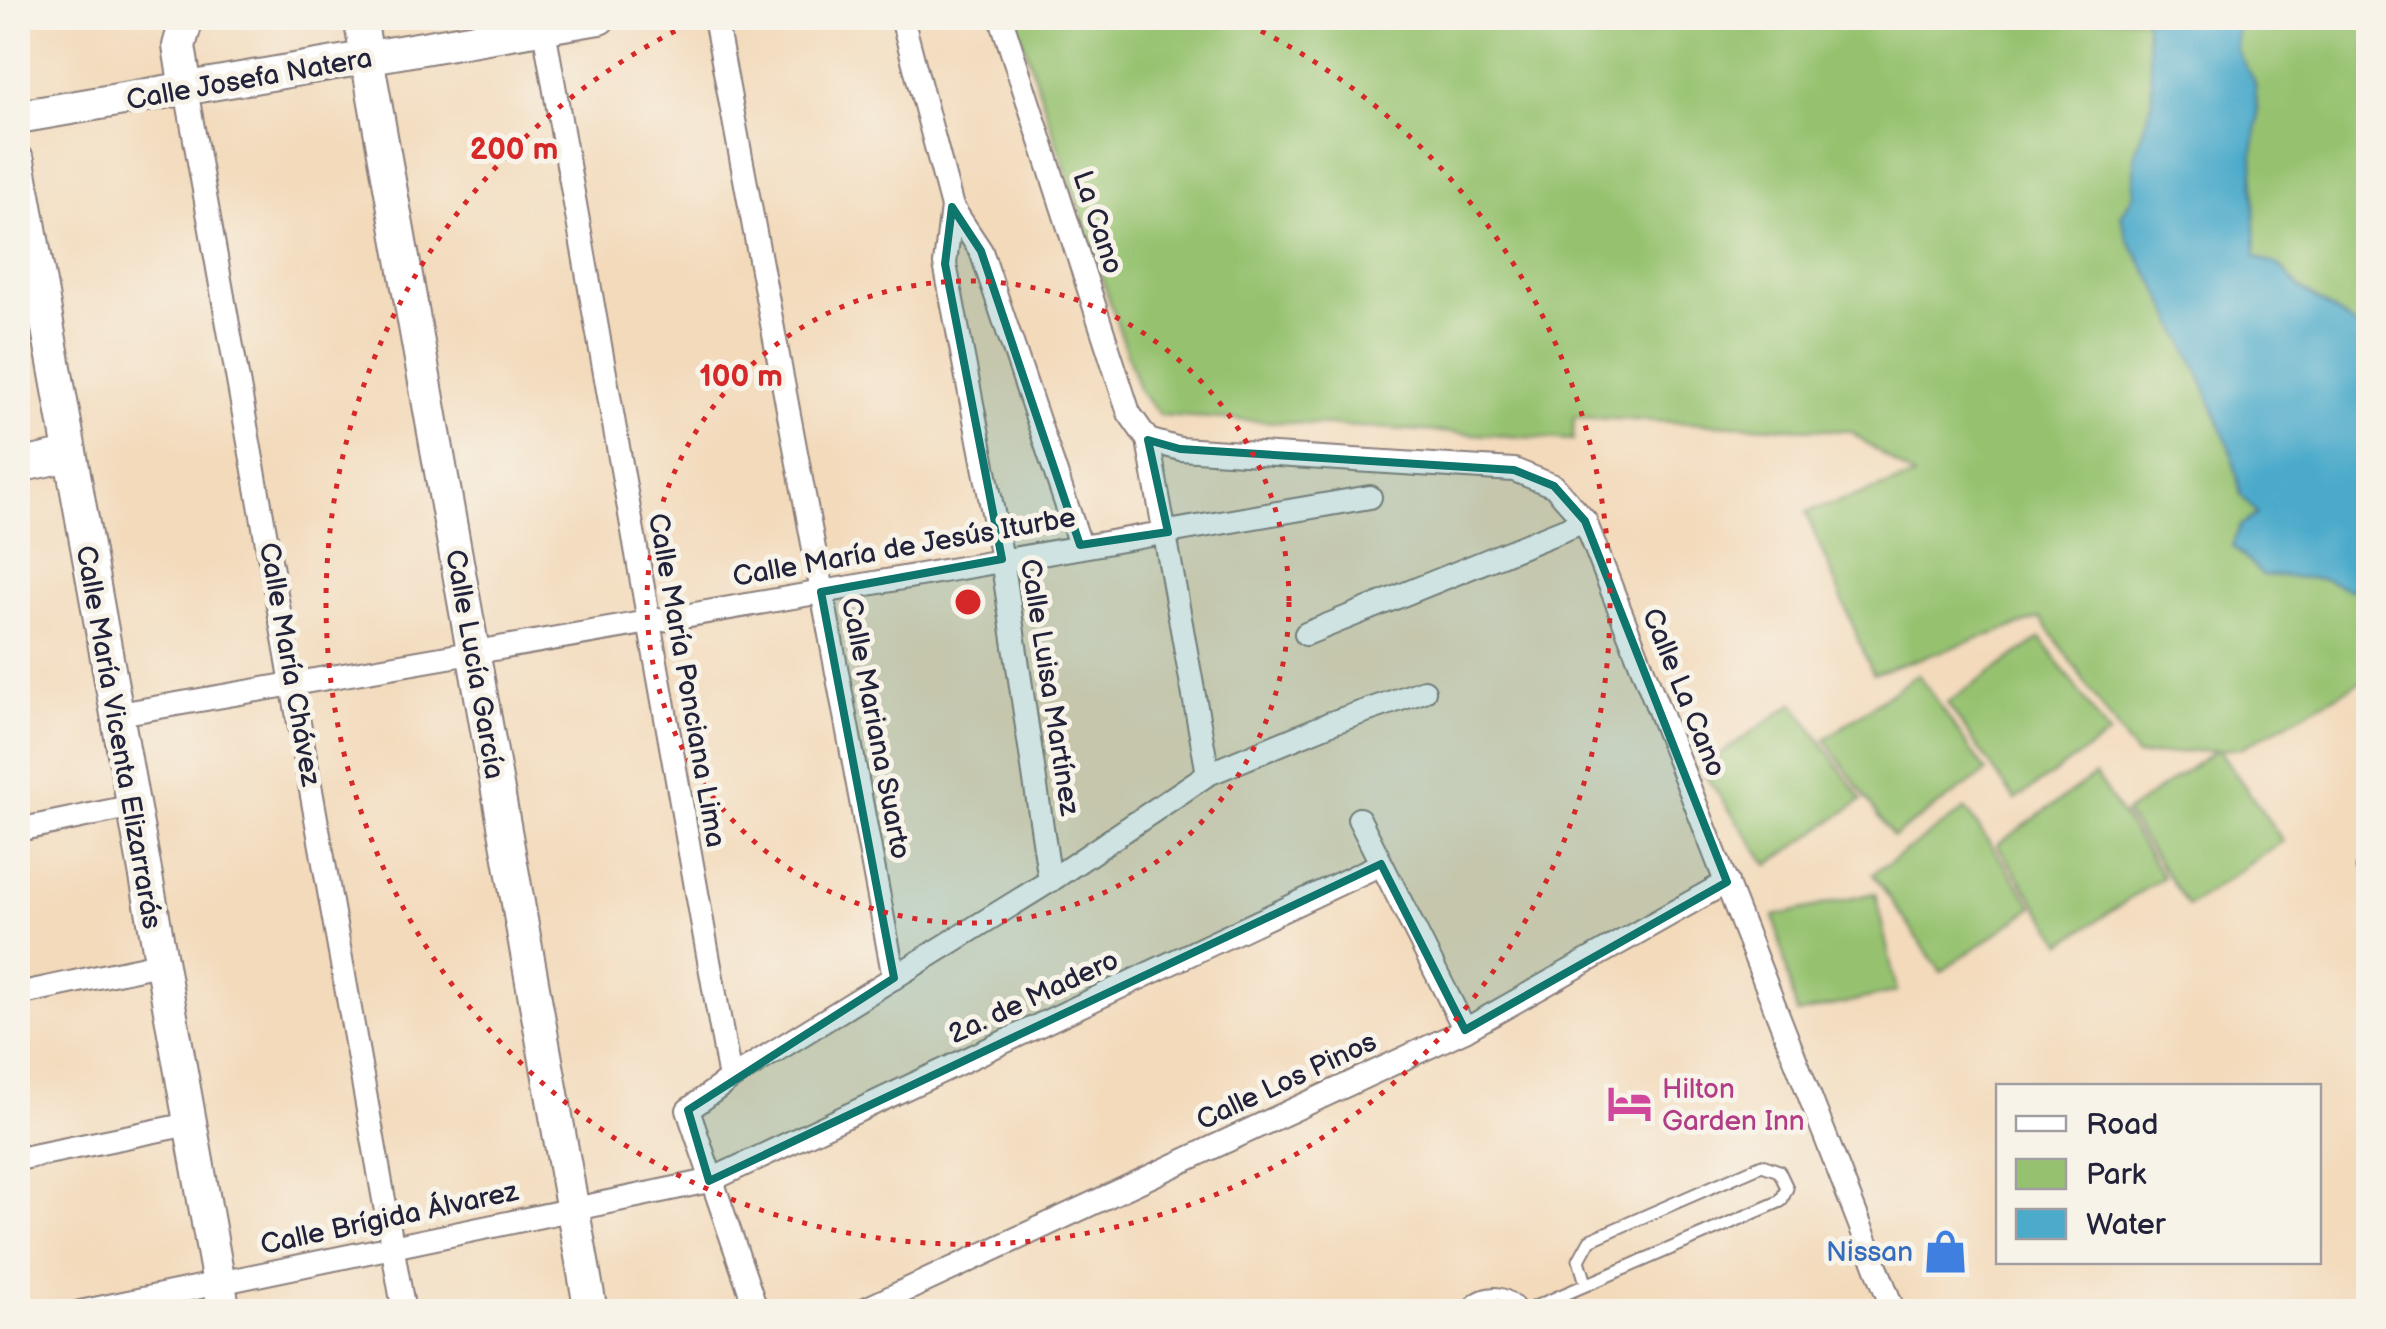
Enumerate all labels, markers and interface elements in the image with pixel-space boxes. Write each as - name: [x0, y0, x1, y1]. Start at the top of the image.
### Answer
- street label: Calle Josefa Natera: [124, 42, 375, 117]
- text: 200 m: [470, 132, 558, 168]
- street label: La Cano: [1065, 167, 1130, 278]
- text: 100 m: [699, 359, 783, 395]
- street label: Calle María de Jesús Iturbe: [730, 501, 1078, 594]
- street label: Calle María Ponciana Lima: [641, 511, 732, 850]
- street label: Calle María Chávez: [252, 540, 327, 789]
- street label: Calle María Vicenta Elizarrarás: [69, 543, 169, 932]
- street label: Calle Lucía García: [438, 547, 511, 782]
- street label: Calle Luisa Martínez: [1013, 557, 1086, 818]
- centre of rings: [950, 584, 986, 620]
- street label: Calle Mariana Suarto: [834, 595, 917, 862]
- street label: Calle La Cano: [1635, 604, 1732, 781]
- street label: 2a. de Madero: [943, 944, 1124, 1051]
- street label: Calle Los Pinos: [1192, 1025, 1382, 1137]
- place label: Hilton Garden Inn: [1662, 1073, 1805, 1138]
- hotel icon: Hilton Garden Inn: [1605, 1080, 1653, 1128]
- legend: [1996, 1084, 2321, 1264]
- text: Road: [2086, 1107, 2159, 1143]
- text: Park: [2086, 1157, 2146, 1193]
- street label: Calle Brígida Álvarez: [257, 1174, 522, 1262]
- text: Water: [2086, 1207, 2167, 1243]
- shop icon: Nissan: [1922, 1227, 1970, 1275]
- place label: Nissan: [1826, 1236, 1913, 1269]

